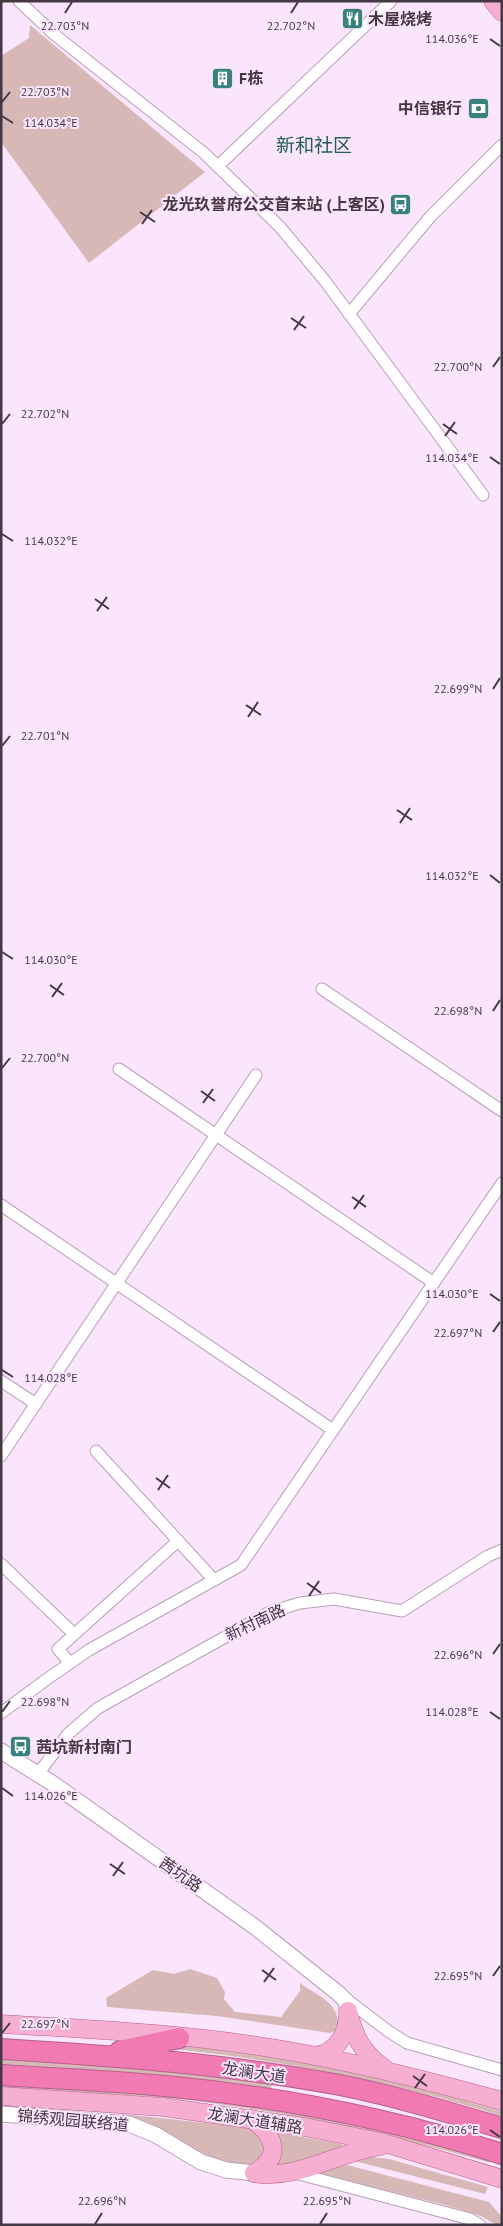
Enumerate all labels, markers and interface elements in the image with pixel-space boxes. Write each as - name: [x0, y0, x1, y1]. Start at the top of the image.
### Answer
- restaurant icon: 木屋烧烤: [340, 7, 364, 31]
- place label: 木屋烧烤: [368, 9, 432, 29]
- text: 22.703°N: [41, 18, 89, 33]
- text: 22.702°N: [267, 18, 315, 33]
- text: 114.036°E: [425, 31, 479, 46]
- building icon: F栋: [211, 66, 235, 90]
- place label: F栋: [239, 68, 263, 88]
- text: 22.703°N: [21, 84, 69, 99]
- bank icon: 中信银行: [466, 96, 490, 120]
- place label: 中信银行: [398, 98, 462, 118]
- text: 114.034°E: [24, 115, 78, 130]
- district label: 新和社区: [276, 133, 352, 157]
- bus stop icon: 龙光玖誉府公交首末站 (上客区): [389, 192, 413, 216]
- place label: 龙光玖誉府公交首末站 (上客区): [162, 194, 385, 214]
- text: 22.700°N: [434, 359, 482, 374]
- text: 22.702°N: [21, 406, 69, 421]
- text: 114.034°E: [425, 450, 479, 465]
- text: 114.032°E: [24, 533, 78, 548]
- text: 22.699°N: [434, 681, 482, 696]
- text: 22.701°N: [21, 728, 69, 743]
- text: 114.032°E: [425, 868, 479, 883]
- text: 114.030°E: [24, 952, 78, 967]
- text: 22.698°N: [434, 1003, 482, 1018]
- text: 22.700°N: [21, 1050, 69, 1065]
- text: 114.030°E: [425, 1286, 479, 1301]
- text: 22.697°N: [434, 1325, 482, 1340]
- text: 114.028°E: [24, 1370, 78, 1385]
- street label: 新村南路: [222, 1599, 288, 1645]
- text: 22.696°N: [434, 1647, 482, 1662]
- text: 22.698°N: [21, 1694, 69, 1709]
- text: 114.028°E: [425, 1704, 479, 1719]
- bus stop icon: 茜坑新村南门: [8, 1735, 32, 1759]
- place label: 茜坑新村南门: [36, 1737, 132, 1757]
- text: 114.026°E: [24, 1788, 78, 1803]
- street label: 茜坑路: [156, 1852, 206, 1896]
- text: 22.695°N: [434, 1968, 482, 1983]
- text: 22.697°N: [21, 2016, 69, 2031]
- street label: 龙澜大道: [221, 2058, 287, 2086]
- street label: 龙澜大道辅路: [206, 2103, 304, 2137]
- street label: 锦绣观园联络道: [16, 2105, 130, 2135]
- text: 114.026°E: [425, 2122, 479, 2137]
- text: 22.696°N: [78, 2193, 126, 2208]
- text: 22.695°N: [303, 2193, 351, 2208]

